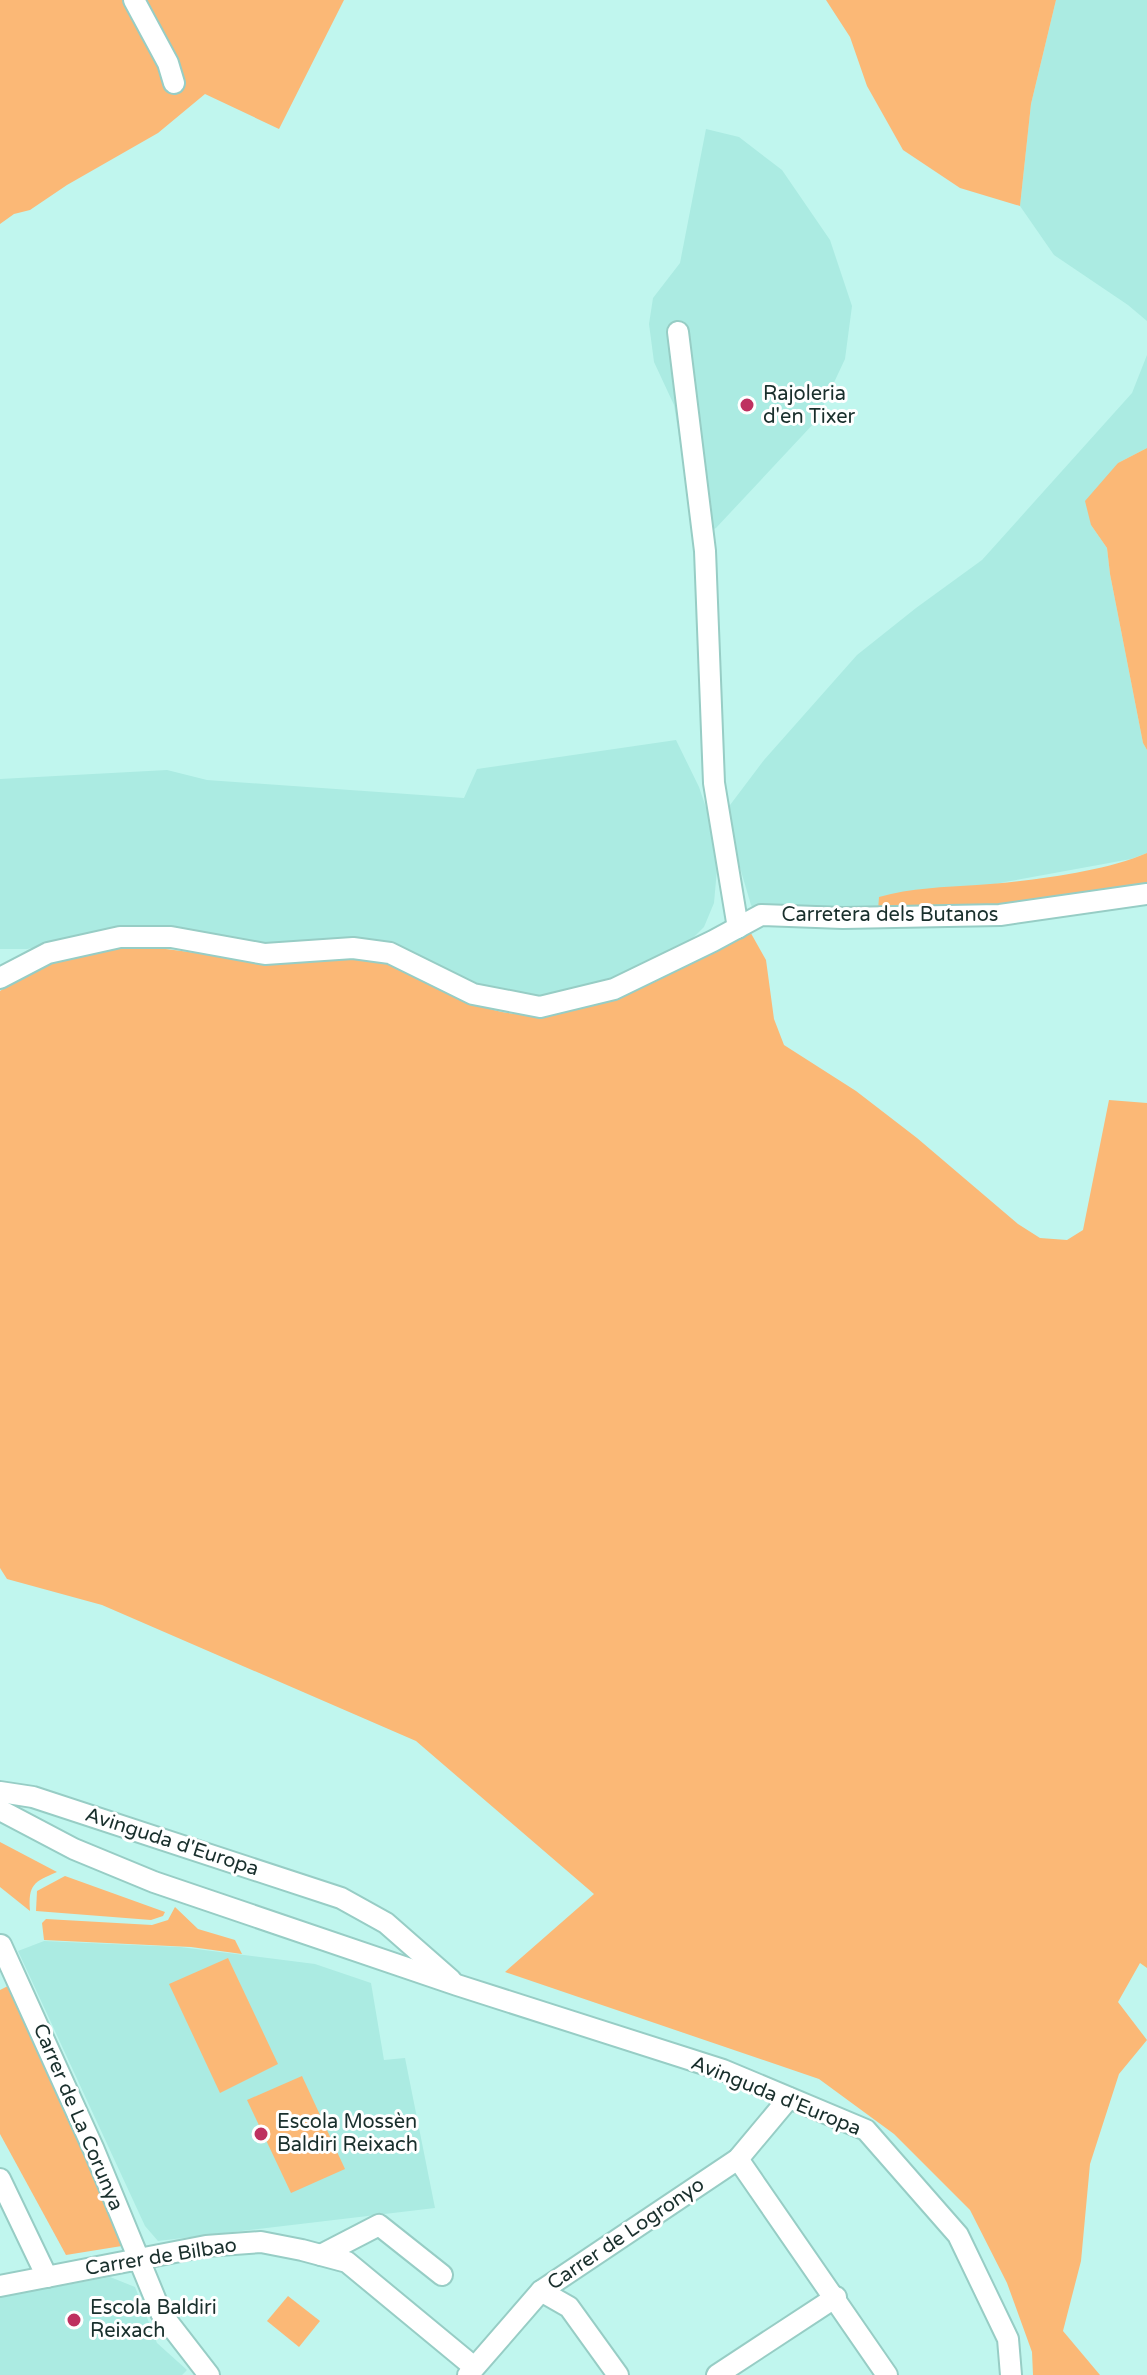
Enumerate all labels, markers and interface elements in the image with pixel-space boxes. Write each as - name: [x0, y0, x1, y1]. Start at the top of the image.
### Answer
- place label: Rajoleria d'en Tixer: [763, 382, 856, 429]
- marker: Rajoleria d'en Tixer: [738, 396, 756, 414]
- street label: Carretera dels Butanos: [782, 903, 998, 927]
- street label: Avinguda d'Europa: [82, 1803, 262, 1881]
- street label: Carrer de La Corunya: [28, 2020, 128, 2214]
- street label: Avinguda d'Europa: [688, 2051, 864, 2141]
- place label: Escola Mossèn Baldiri Reixach: [277, 2110, 418, 2157]
- marker: Escola Mossèn Baldiri Reixach: [252, 2125, 270, 2143]
- street label: Carrer de Logronyo: [543, 2173, 709, 2295]
- street label: Carrer de Bilbao: [83, 2233, 239, 2281]
- place label: Escola Baldiri Reixach: [90, 2296, 217, 2343]
- marker: Escola Baldiri Reixach: [65, 2311, 83, 2329]

